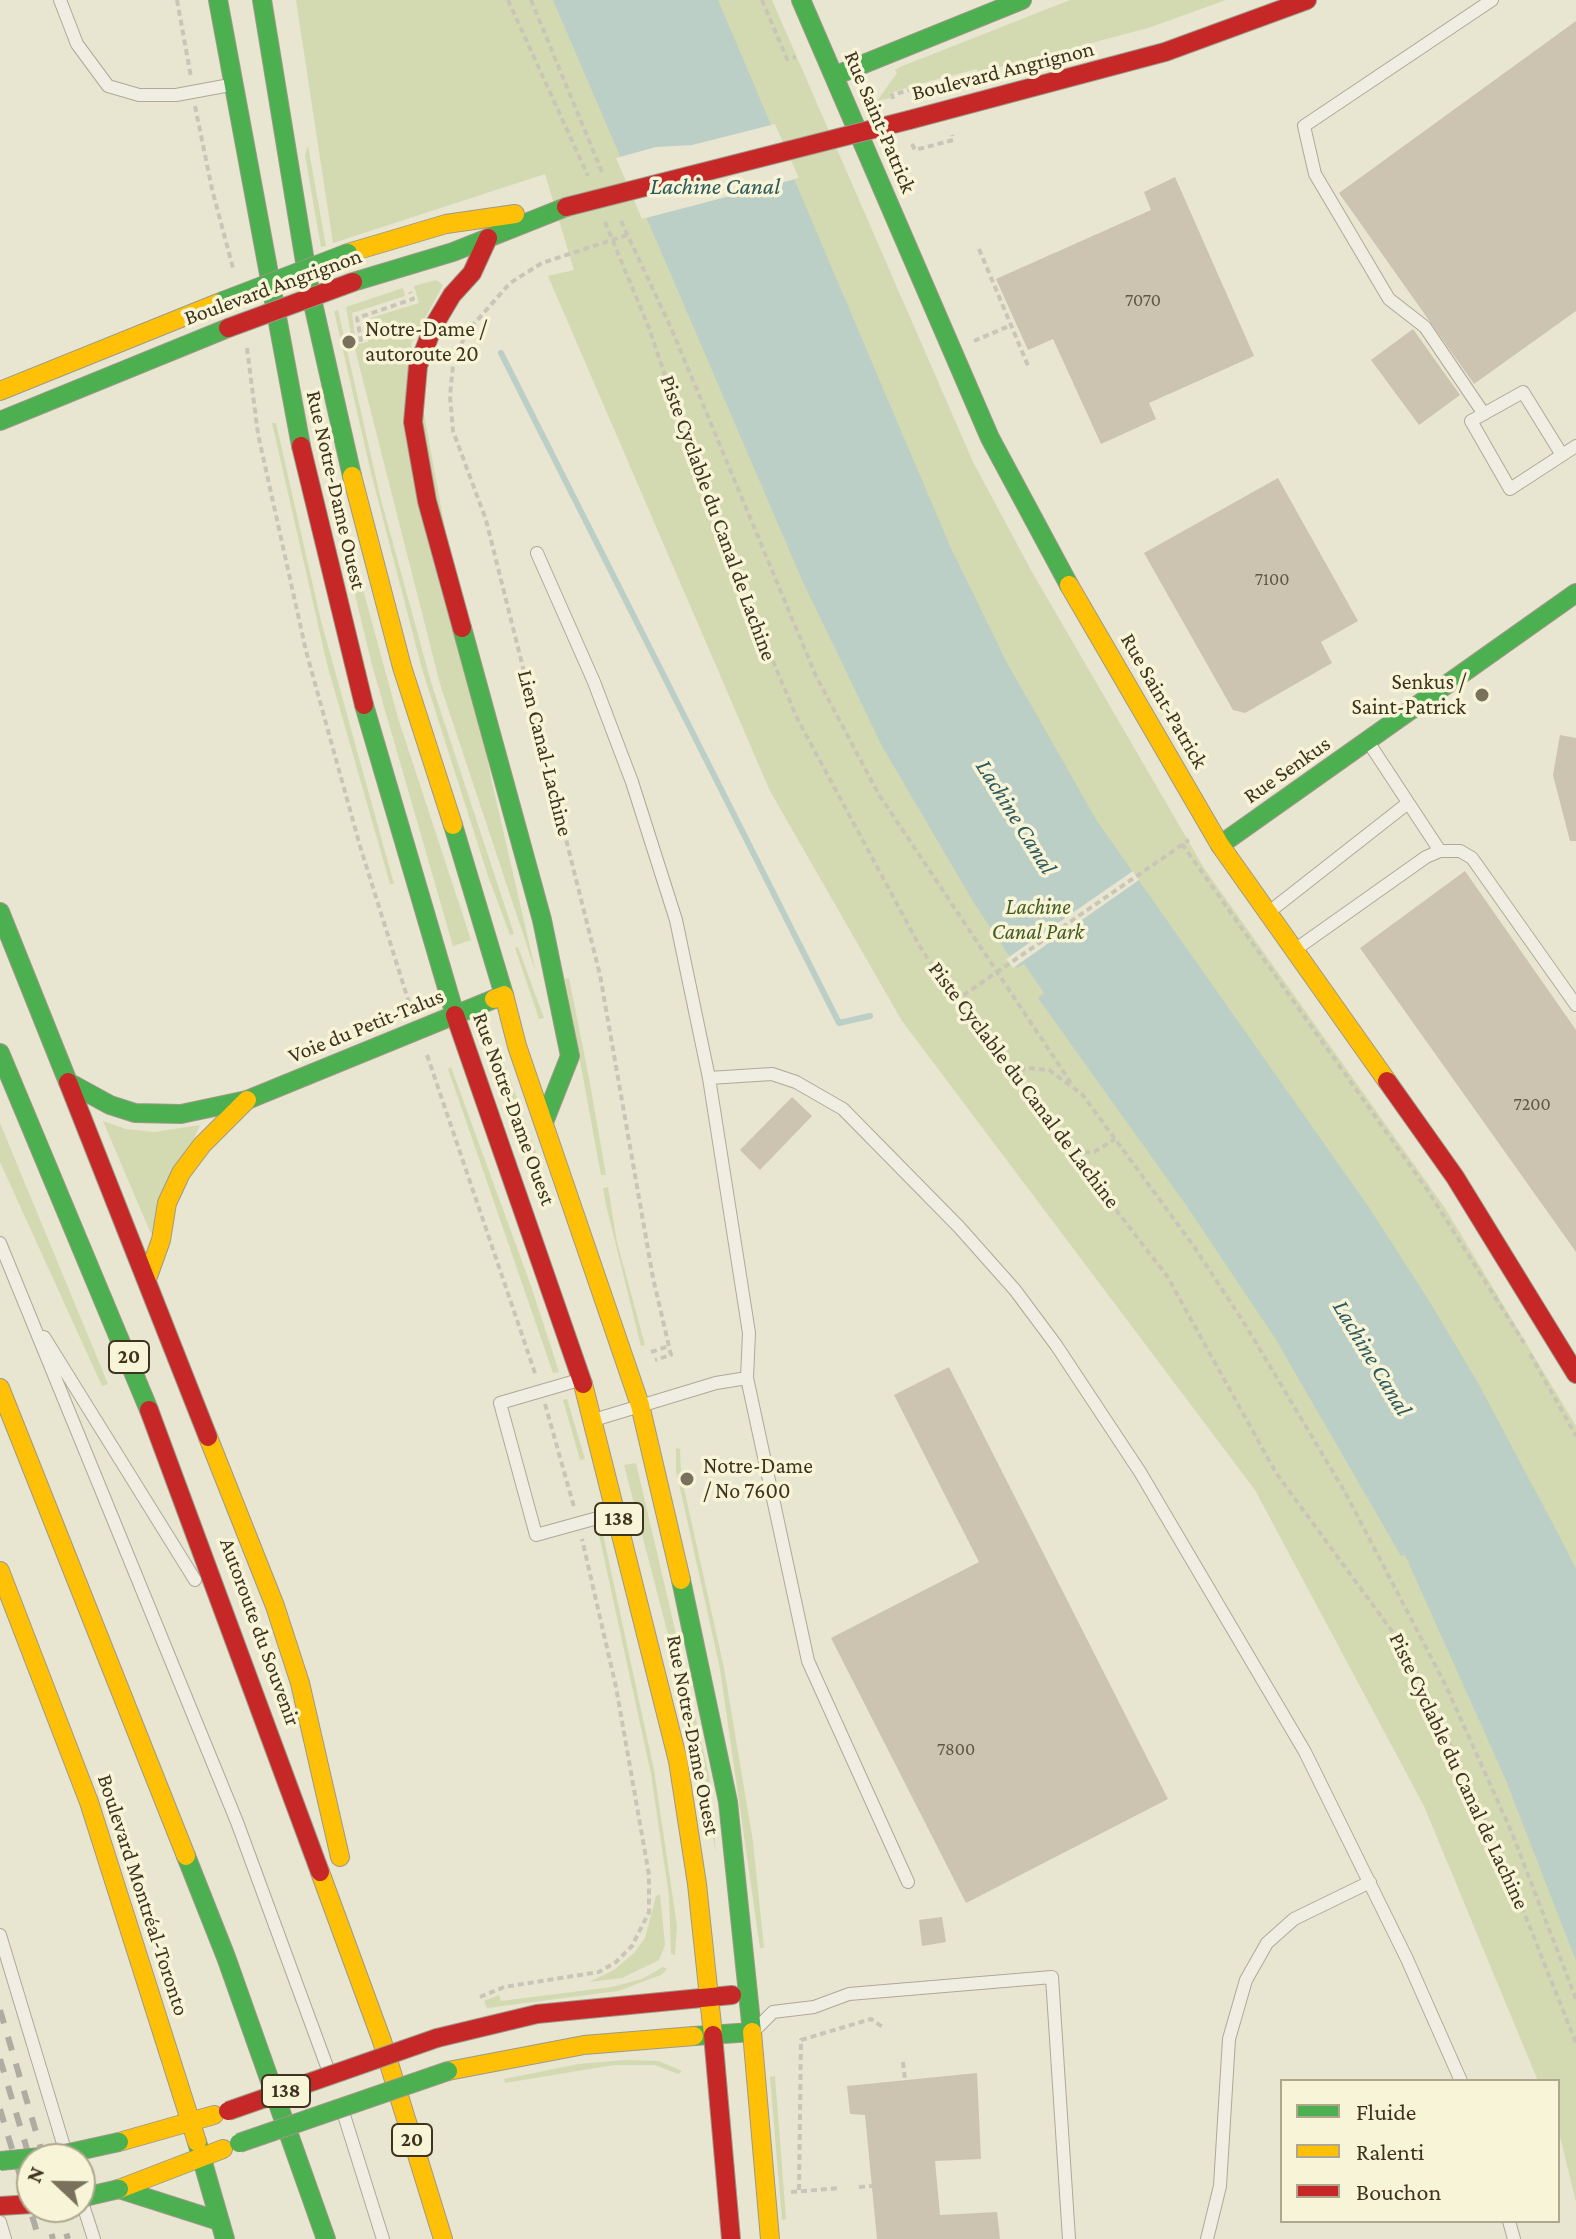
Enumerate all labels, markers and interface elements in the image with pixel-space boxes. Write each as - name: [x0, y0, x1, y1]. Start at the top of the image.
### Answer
- street label: Boulevard Angrignon: [909, 36, 1097, 106]
- street label: Rue Saint-Patrick: [838, 47, 922, 197]
- water label: Lachine Canal: [650, 173, 780, 201]
- street label: Boulevard Angrignon: [181, 243, 365, 331]
- house number: 7070: [1125, 289, 1161, 311]
- place label: Notre-Dame / autoroute 20: [365, 316, 487, 368]
- marker: Notre-Dame / autoroute 20: [340, 333, 358, 351]
- street label: Piste Cyclable du Canal de Lachine: [654, 372, 782, 664]
- street label: Rue Notre-Dame Ouest: [300, 388, 372, 592]
- house number: 7100: [1255, 568, 1289, 590]
- street label: Rue Saint-Patrick: [1115, 629, 1213, 773]
- street label: Lien Canal-Lachine: [512, 667, 578, 839]
- place label: Senkus / Saint-Patrick: [1351, 669, 1466, 720]
- marker: Senkus / Saint-Patrick: [1473, 686, 1491, 704]
- street label: Rue Senkus: [1239, 731, 1335, 809]
- water label: Lachine Canal: [969, 754, 1063, 880]
- park label: Lachine Canal Park: [992, 894, 1084, 946]
- street label: Piste Cyclable du Canal de Lachine: [923, 956, 1125, 1214]
- street label: Voie du Petit-Talus: [285, 983, 447, 1069]
- street label: Rue Notre-Dame Ouest: [467, 1009, 561, 1209]
- house number: 7200: [1513, 1093, 1551, 1115]
- water label: Lachine Canal: [1326, 1295, 1418, 1421]
- road number: 20: [109, 1341, 149, 1373]
- place label: Notre-Dame / No 7600: [703, 1453, 813, 1504]
- marker: Notre-Dame / No 7600: [678, 1470, 696, 1488]
- road number: 138: [595, 1503, 643, 1535]
- street label: Autoroute du Souvenir: [214, 1534, 306, 1730]
- street label: Piste Cyclable du Canal de Lachine: [1383, 1629, 1535, 1913]
- street label: Rue Notre-Dame Ouest: [661, 1633, 725, 1837]
- house number: 7800: [937, 1738, 975, 1760]
- street label: Boulevard Montréal-Toronto: [91, 1771, 195, 2019]
- road number: 138: [262, 2075, 310, 2107]
- legend: [1280, 2079, 1560, 2223]
- text: Fluide: [1356, 2098, 1416, 2125]
- road number: 20: [392, 2124, 432, 2156]
- text: Ralenti: [1356, 2138, 1424, 2165]
- north arrow: [16, 2143, 96, 2223]
- text: N: [21, 2163, 50, 2186]
- text: Bouchon: [1356, 2178, 1441, 2205]

